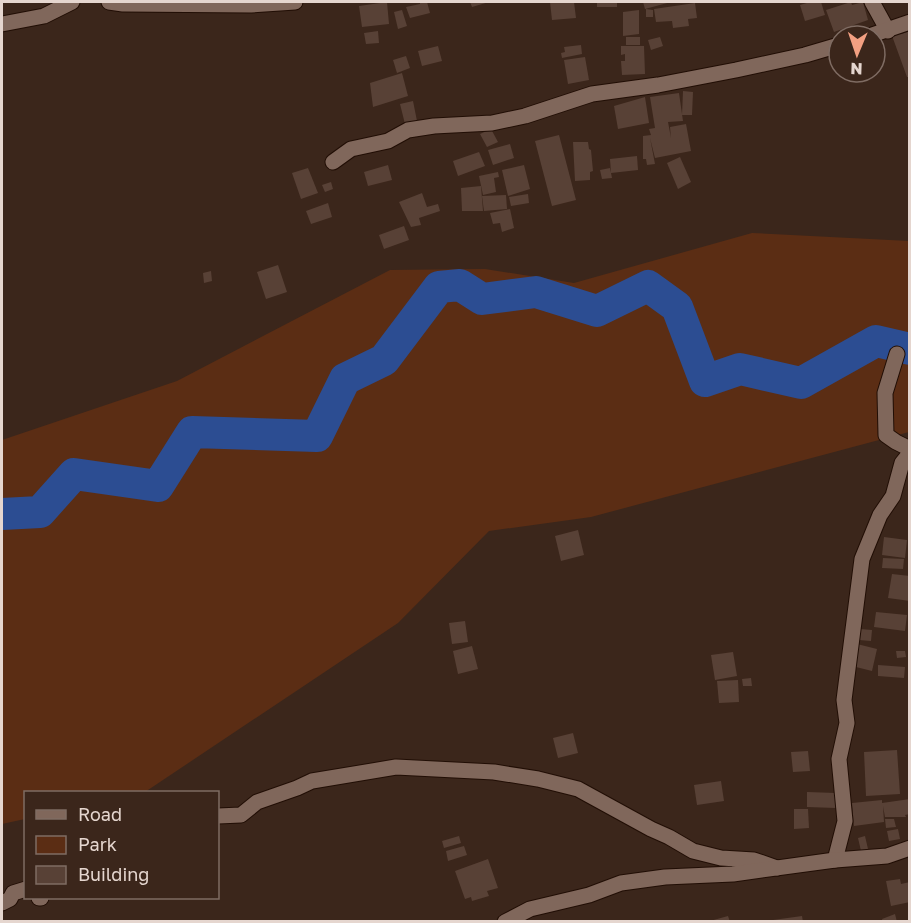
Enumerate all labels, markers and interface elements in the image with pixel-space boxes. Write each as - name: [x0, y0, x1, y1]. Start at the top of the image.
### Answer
- north arrow: [827, 24, 887, 84]
- text: N: [850, 59, 863, 79]
- legend: [24, 791, 219, 899]
- text: Road: [78, 803, 122, 825]
- text: Park: [78, 833, 117, 855]
- text: Building: [78, 863, 149, 885]

